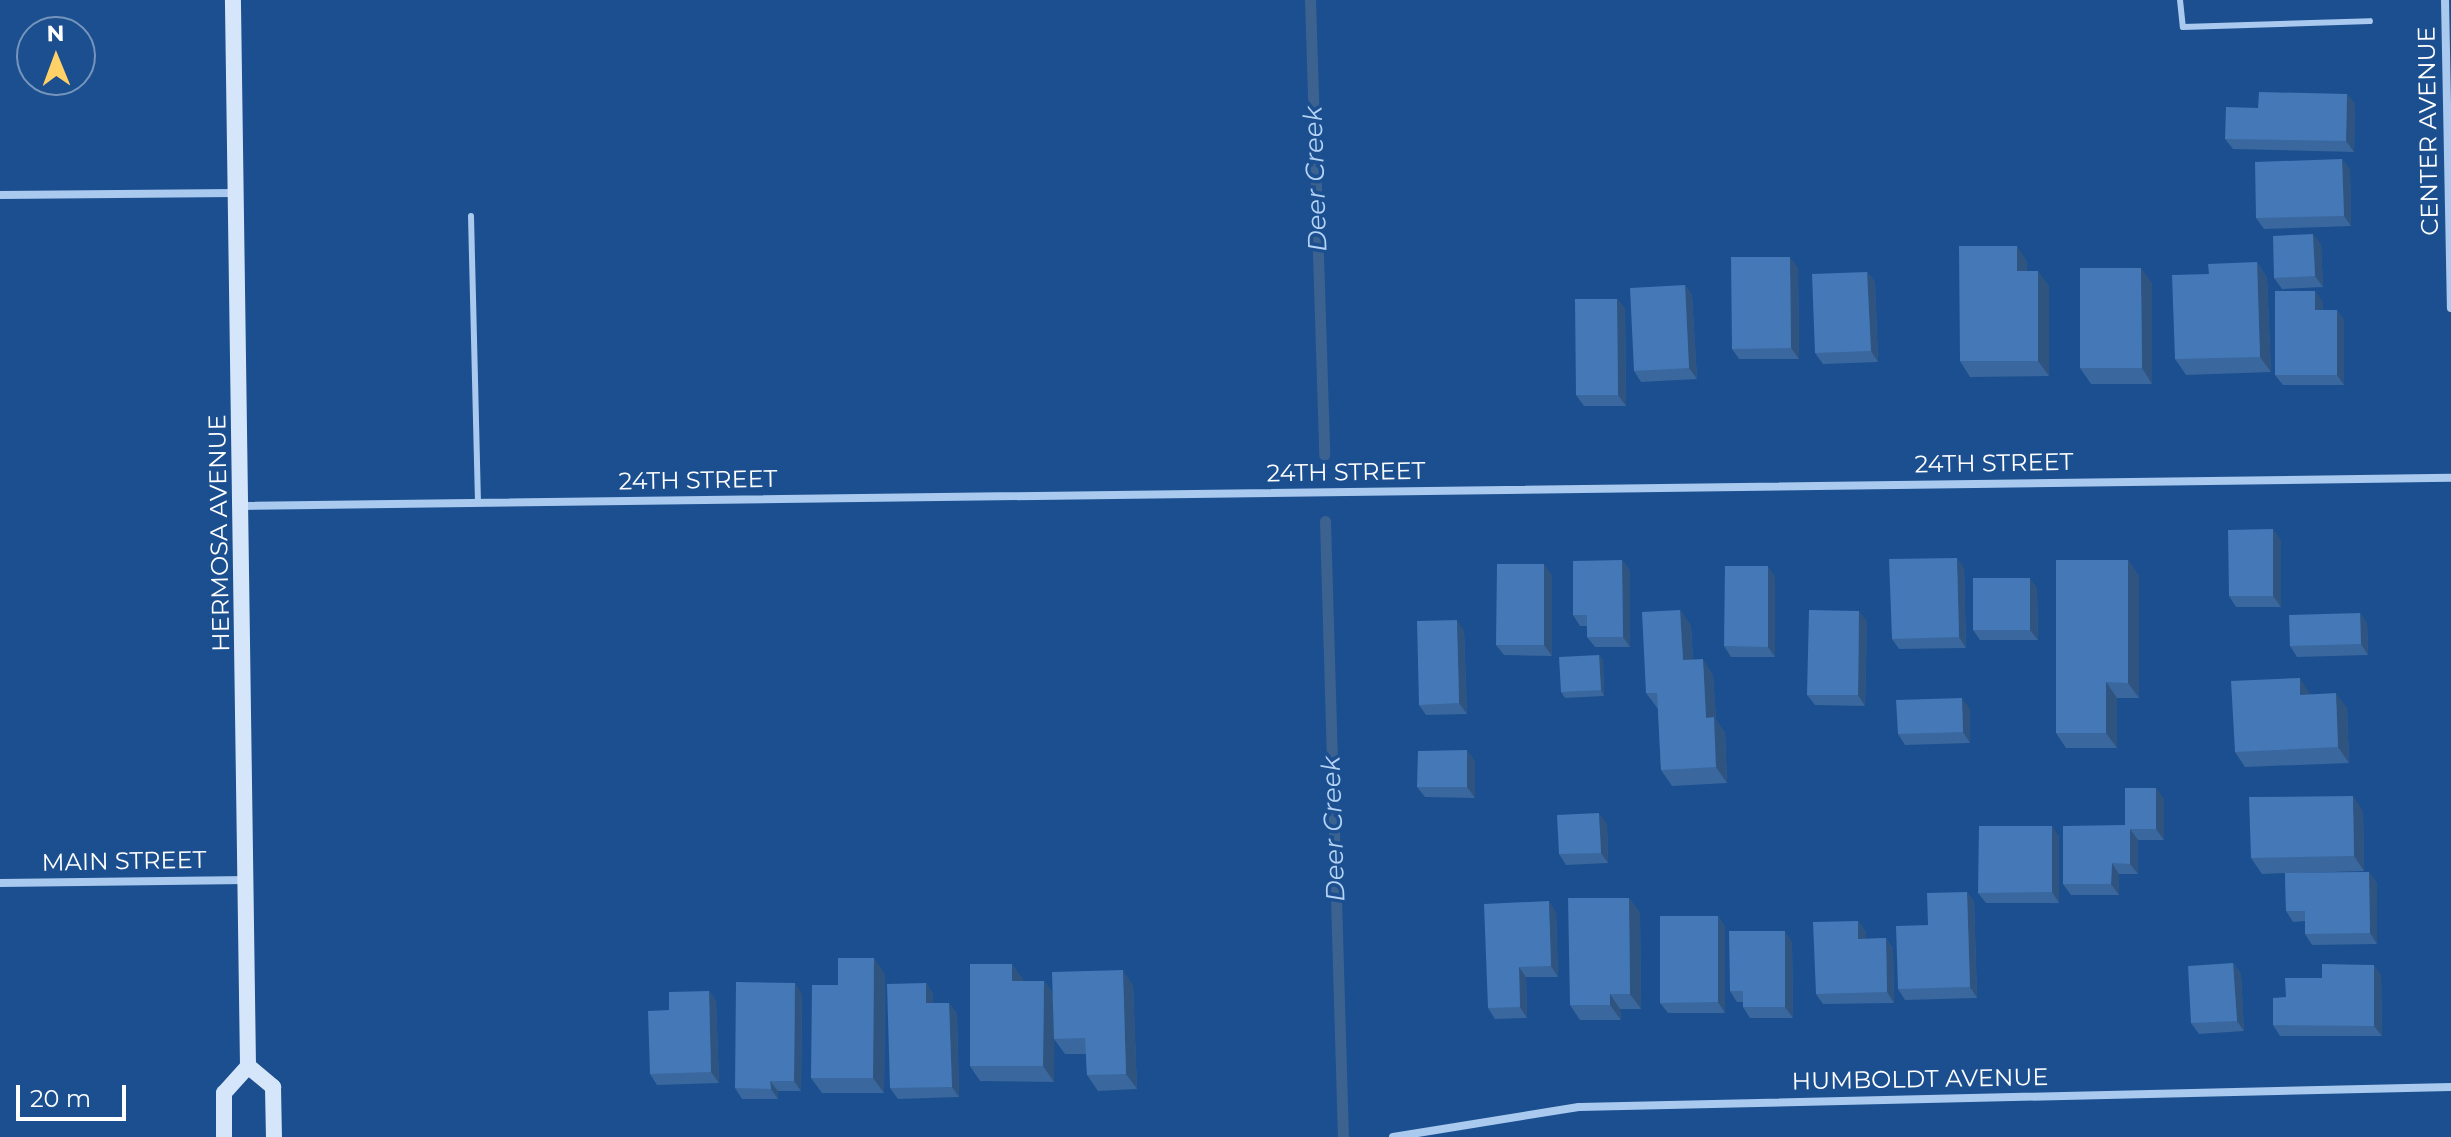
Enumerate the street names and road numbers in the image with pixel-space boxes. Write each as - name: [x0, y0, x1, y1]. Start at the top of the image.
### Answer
- street label: CENTER AVENUE: [2412, 26, 2444, 236]
- street label: HERMOSA AVENUE: [203, 414, 235, 652]
- street label: 24TH STREET: [1914, 447, 2074, 479]
- street label: 24TH STREET: [1266, 456, 1426, 488]
- street label: 24TH STREET: [618, 464, 778, 496]
- street label: MAIN STREET: [41, 845, 207, 877]
- street label: HUMBOLDT AVENUE: [1791, 1062, 2049, 1096]

